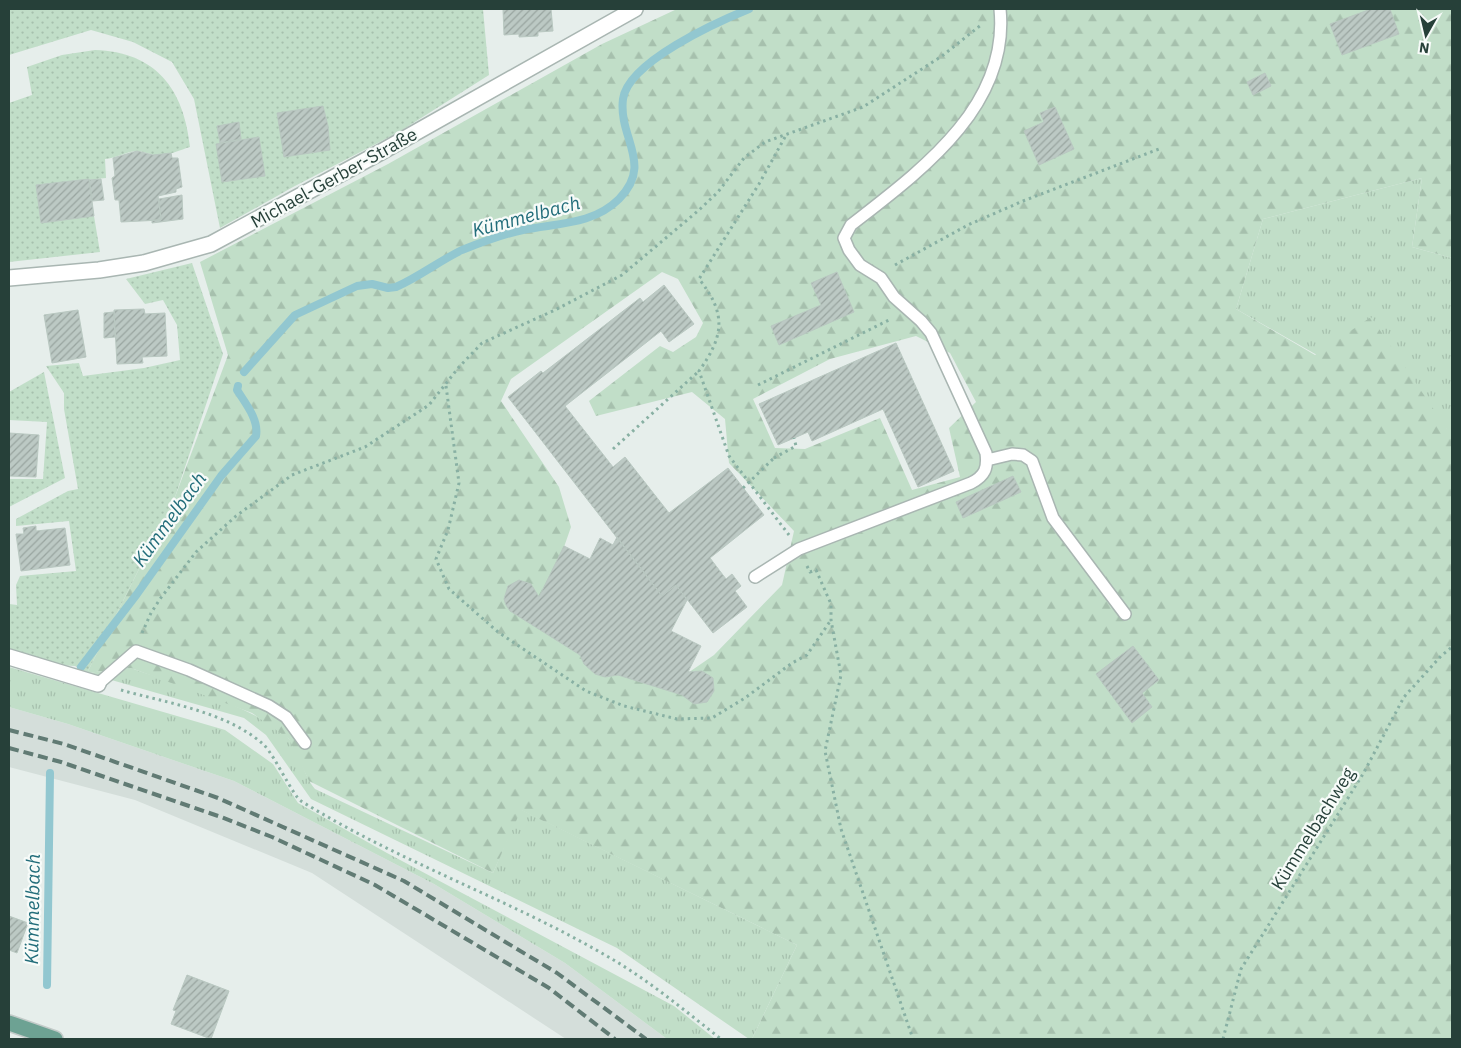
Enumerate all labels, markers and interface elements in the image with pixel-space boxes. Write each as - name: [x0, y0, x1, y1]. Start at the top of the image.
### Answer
- north arrow: [1401, 10, 1451, 60]
- text: N: [1418, 38, 1430, 57]
- street label: Michael-Gerber-Straße: [247, 122, 421, 233]
- water label: Kümmelbach: [469, 190, 583, 242]
- water label: Kümmelbach: [127, 467, 211, 571]
- street label: Kümmelbachweg: [1266, 763, 1360, 894]
- water label: Kümmelbach: [19, 853, 45, 965]

